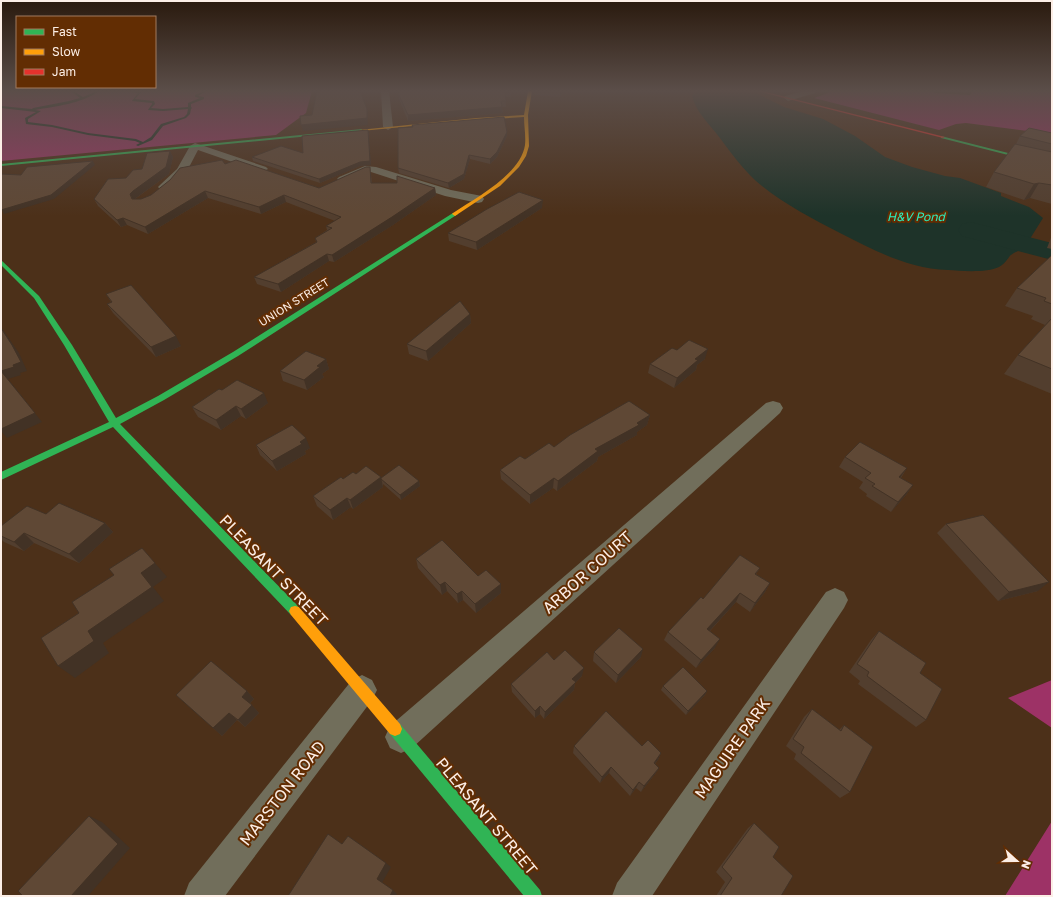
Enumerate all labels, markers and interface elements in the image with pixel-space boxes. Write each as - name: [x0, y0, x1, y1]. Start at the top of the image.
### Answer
- legend: [16, 16, 156, 88]
- text: Fast: [52, 24, 77, 39]
- text: Slow: [52, 44, 80, 59]
- text: Jam: [52, 64, 76, 79]
- water label: H&V Pond: [887, 209, 947, 224]
- street label: UNION STREET: [256, 275, 332, 328]
- street label: PLEASANT STREET: [216, 510, 332, 630]
- street label: ARBOR COURT: [538, 526, 636, 618]
- street label: MAGUIRE PARK: [690, 694, 774, 802]
- street label: MARSTON ROAD: [235, 737, 329, 849]
- street label: PLEASANT STREET: [432, 753, 542, 879]
- north arrow: [997, 841, 1037, 881]
- text: N: [1019, 859, 1034, 871]

